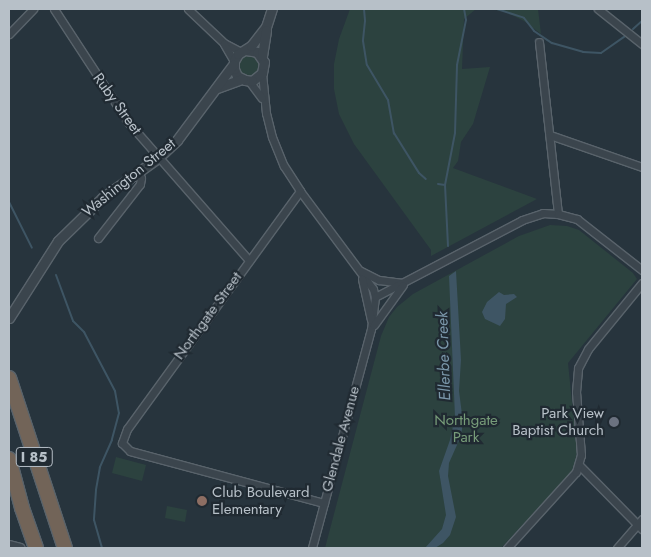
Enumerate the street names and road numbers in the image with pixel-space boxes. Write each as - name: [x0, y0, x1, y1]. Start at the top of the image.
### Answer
- street label: Ruby Street: [89, 70, 145, 138]
- street label: Washington Street: [79, 135, 179, 221]
- street label: Northgate Street: [170, 269, 246, 363]
- street label: Glendale Avenue: [318, 384, 364, 494]
- road number: I 85: [15, 446, 53, 468]

